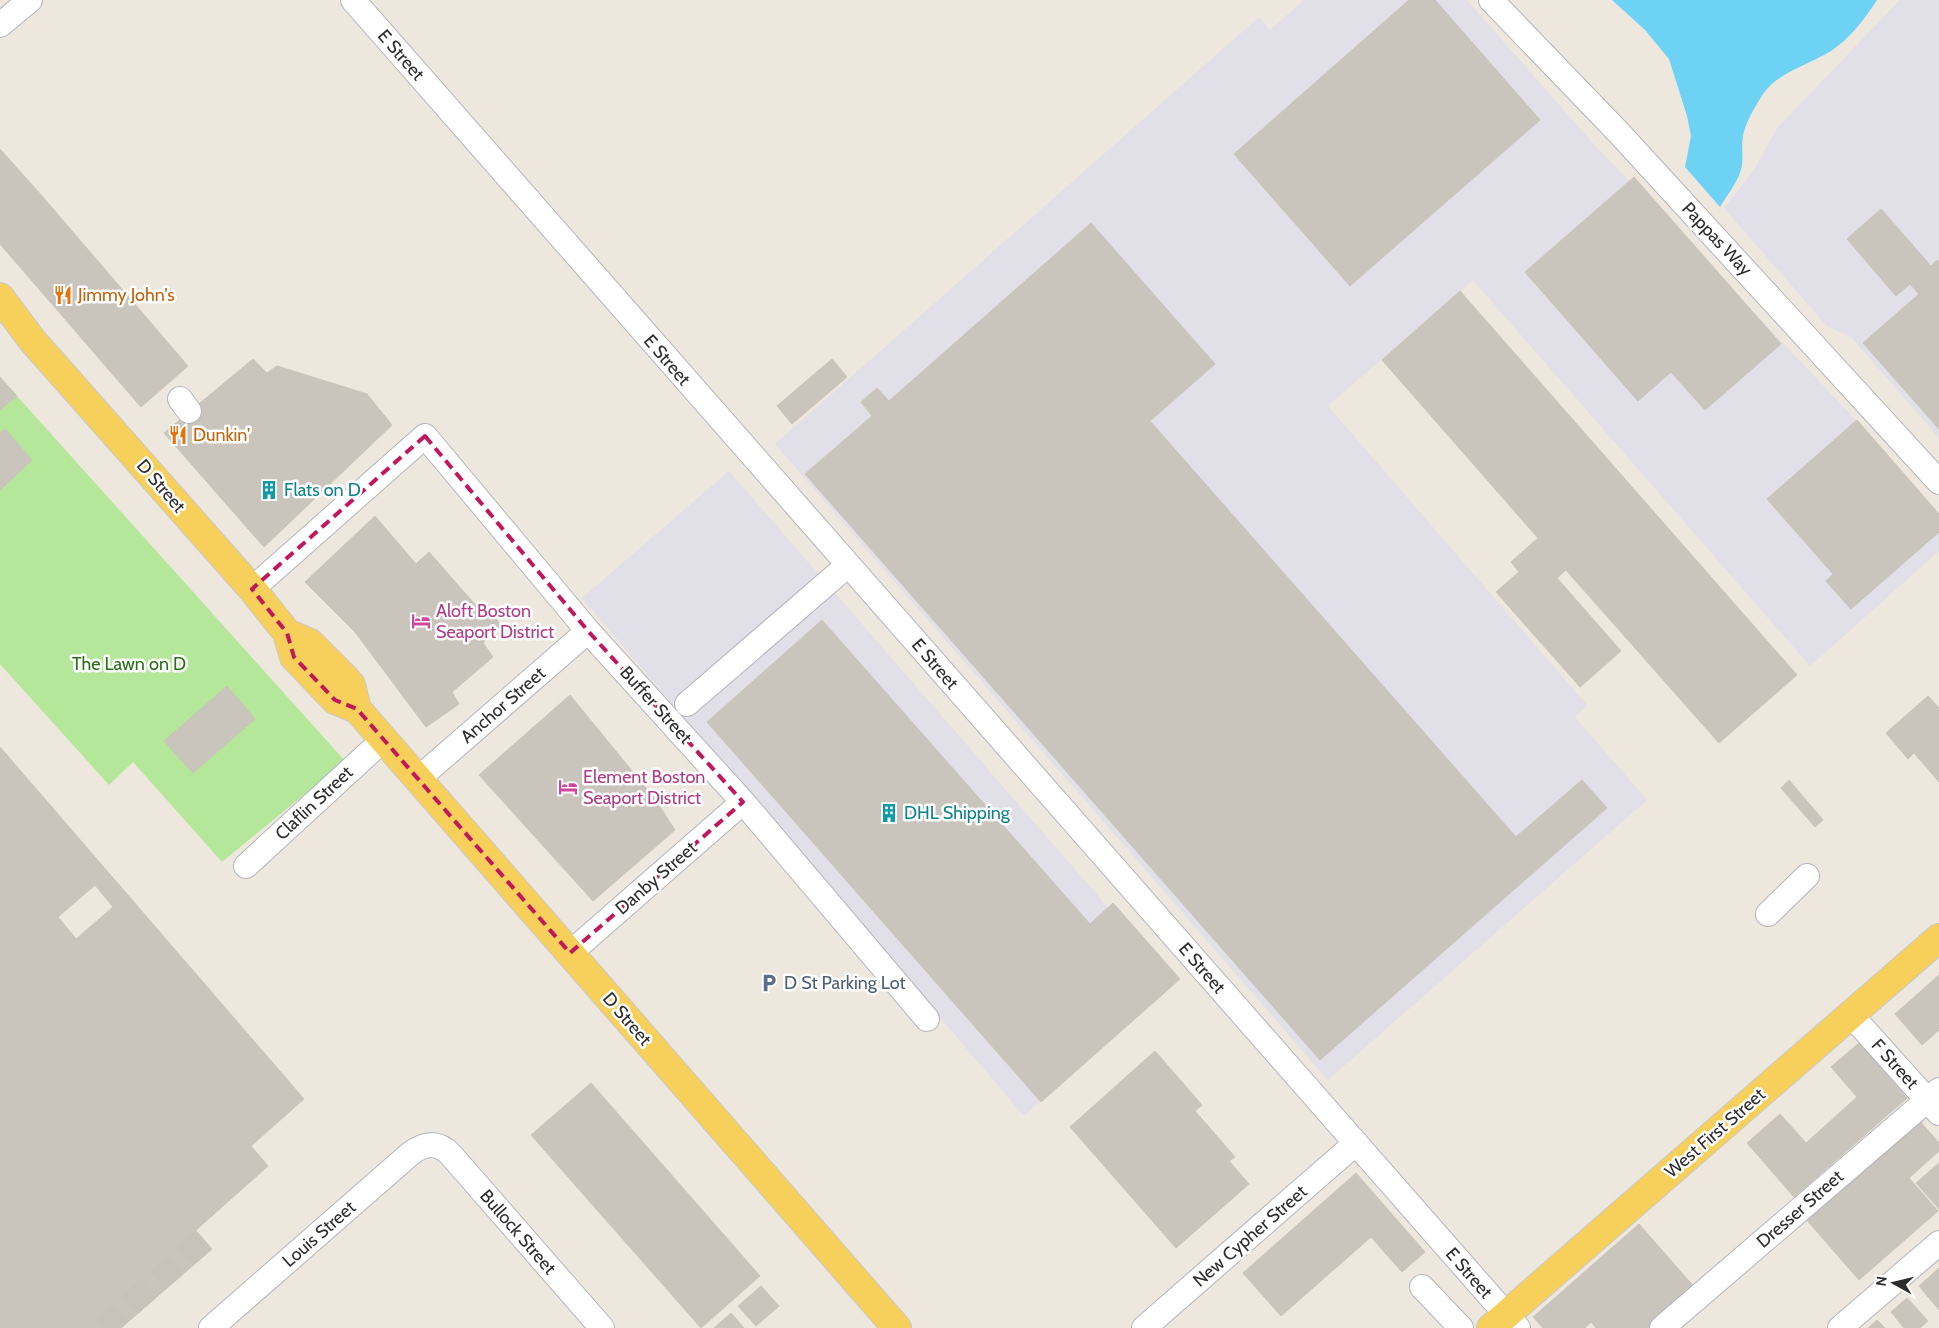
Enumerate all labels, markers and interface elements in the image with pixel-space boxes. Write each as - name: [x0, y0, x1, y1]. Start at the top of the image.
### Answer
- street label: E Street: [373, 25, 429, 85]
- street label: Pappas Way: [1677, 198, 1757, 280]
- restaurant icon: Jimmy John's: [52, 284, 74, 306]
- place label: Jimmy John's: [77, 284, 175, 306]
- street label: E Street: [639, 330, 695, 390]
- restaurant icon: Dunkin': [167, 424, 189, 446]
- place label: Dunkin': [193, 424, 250, 446]
- street label: D Street: [132, 455, 190, 517]
- building icon: Flats on D: [258, 479, 280, 501]
- place label: Flats on D: [284, 479, 361, 501]
- place label: Aloft Boston Seaport District: [436, 600, 554, 643]
- hotel icon: Aloft Boston Seaport District: [410, 610, 432, 632]
- street label: E Street: [907, 634, 963, 694]
- park label: The Lawn on D: [72, 653, 186, 675]
- street label: Anchor Street: [456, 662, 550, 748]
- street label: Buffer Street: [615, 662, 697, 748]
- street label: Claflin Street: [271, 761, 357, 845]
- place label: Element Boston Seaport District: [583, 766, 705, 809]
- hotel icon: Element Boston Seaport District: [557, 776, 579, 798]
- building icon: DHL Shipping: [878, 802, 900, 824]
- place label: DHL Shipping: [904, 802, 1011, 824]
- street label: Danby Street: [611, 837, 701, 919]
- street label: E Street: [1174, 938, 1230, 998]
- parking icon: D St Parking Lot: [758, 972, 780, 994]
- place label: D St Parking Lot: [784, 972, 906, 994]
- street label: D Street: [598, 988, 656, 1050]
- street label: F Street: [1867, 1034, 1923, 1094]
- street label: West First Street: [1660, 1083, 1770, 1183]
- street label: Dresser Street: [1752, 1165, 1848, 1253]
- street label: New Cypher Street: [1189, 1181, 1311, 1291]
- street label: Bullock Street: [475, 1185, 561, 1279]
- street label: Louis Street: [278, 1196, 360, 1272]
- street label: E Street: [1441, 1243, 1497, 1303]
- north arrow: [1869, 1258, 1919, 1308]
- text: N: [1872, 1275, 1891, 1287]

